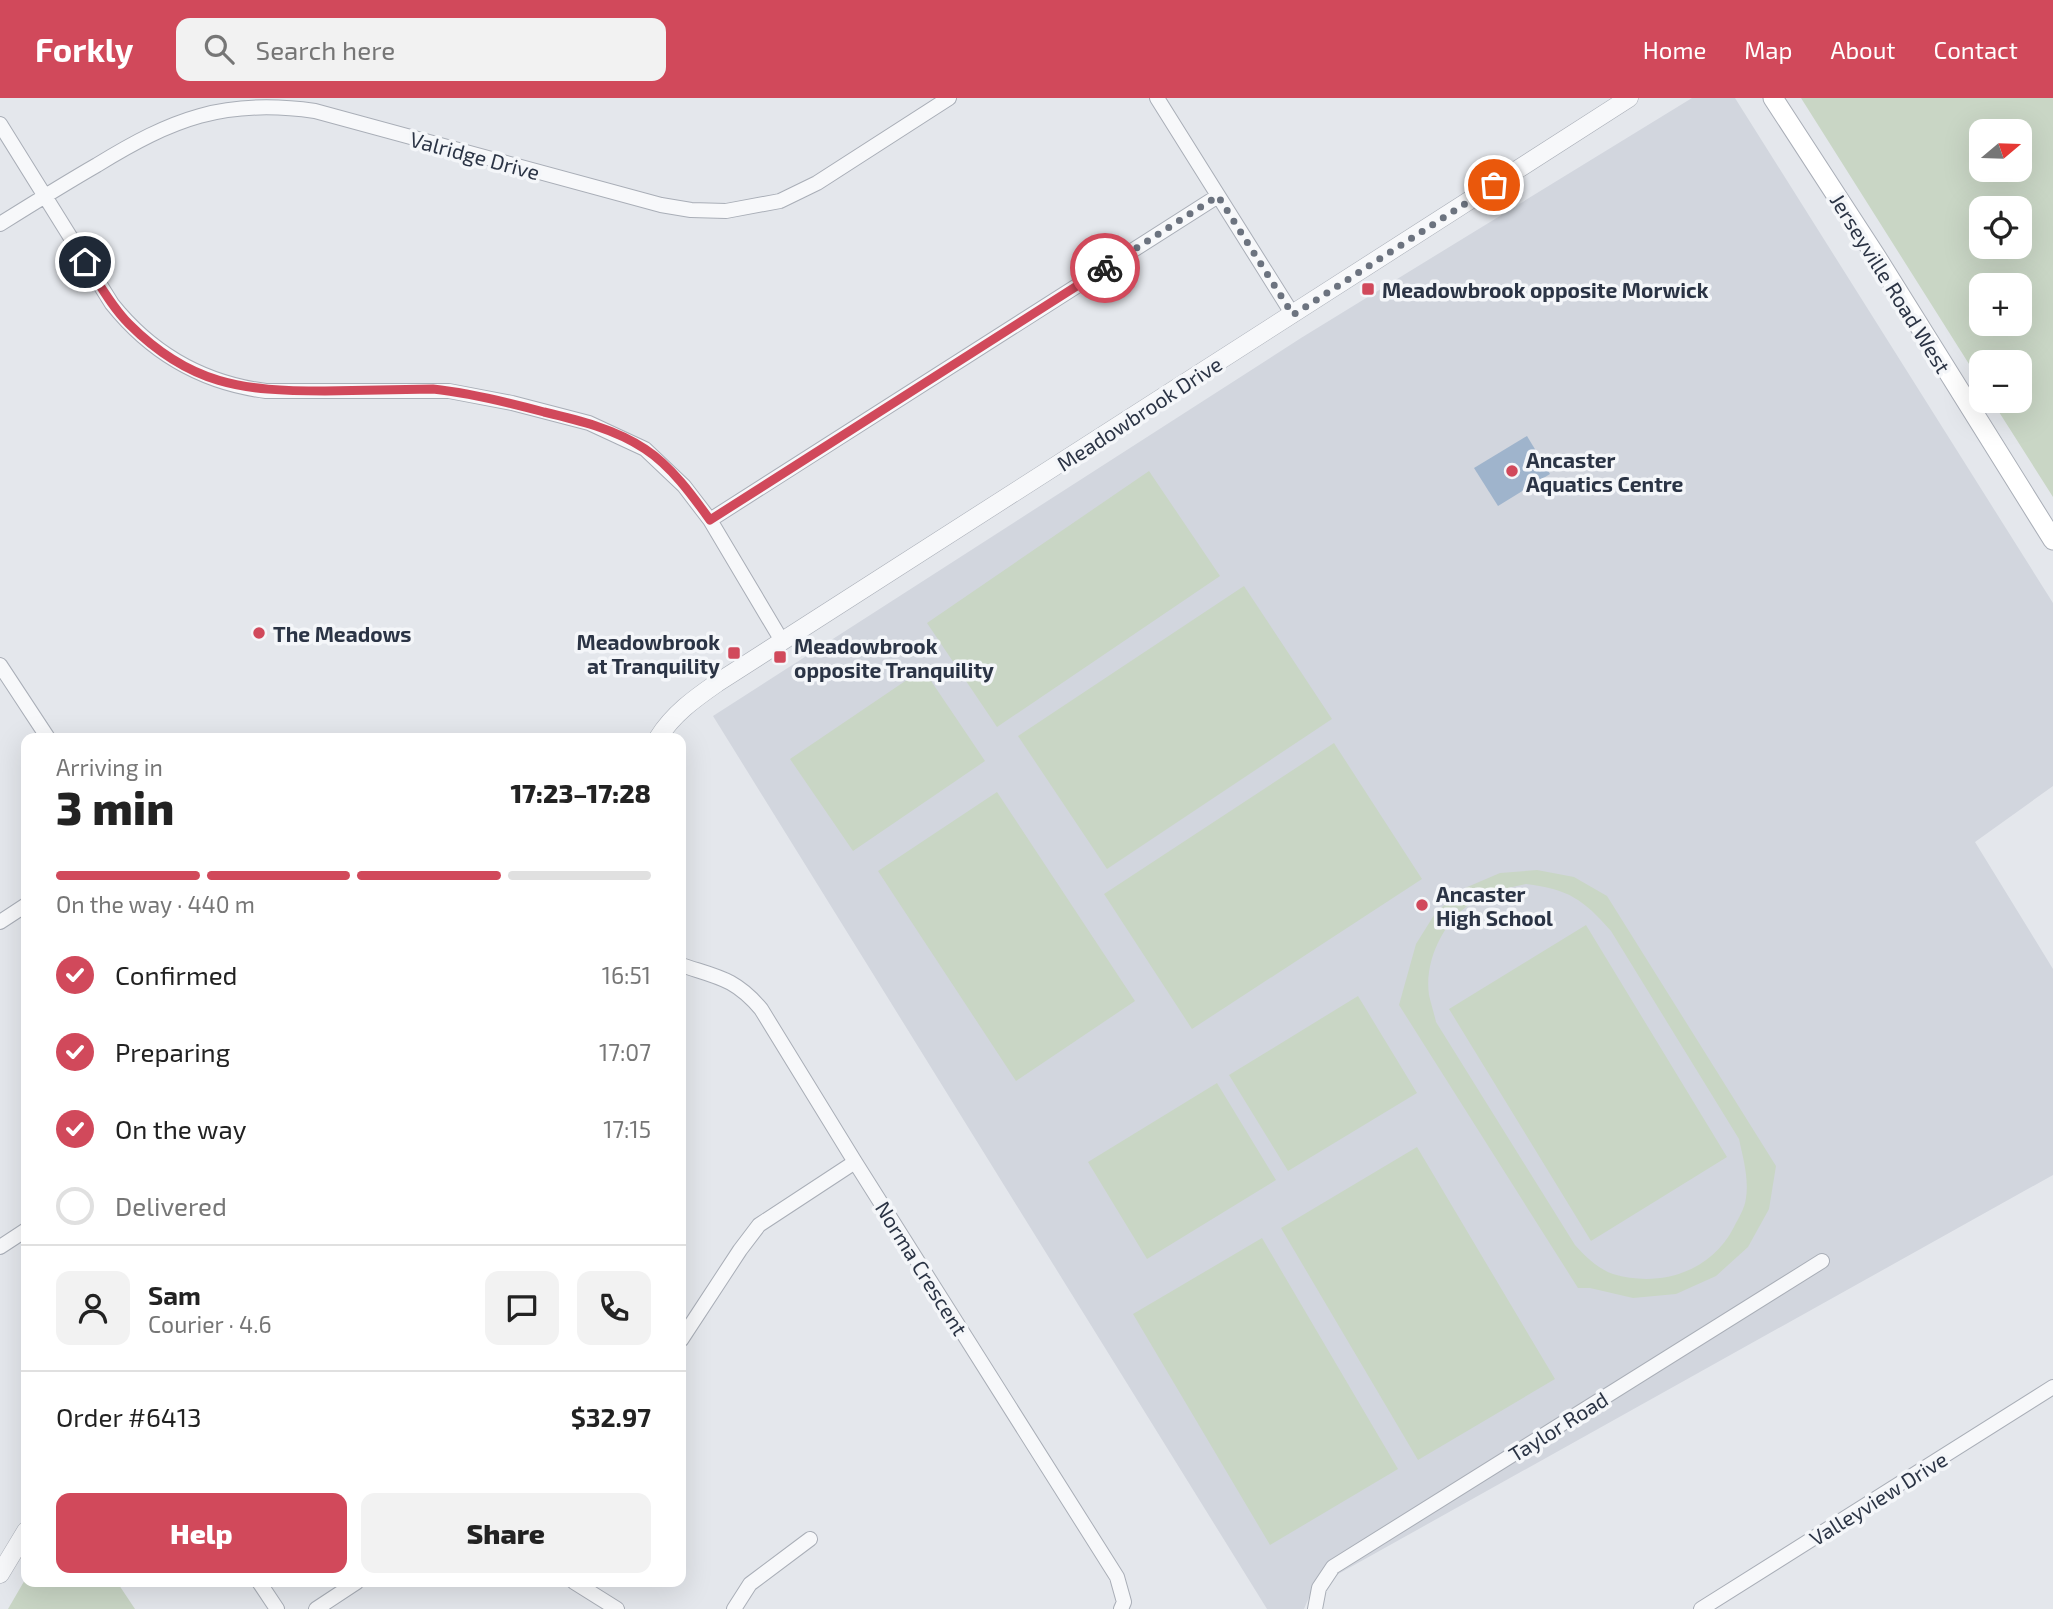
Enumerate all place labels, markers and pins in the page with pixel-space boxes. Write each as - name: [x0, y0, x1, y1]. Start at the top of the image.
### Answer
- pin: [1464, 155, 1524, 215]
- pin: [55, 232, 115, 292]
- place label: Meadowbrook opposite Morwick: [1382, 277, 1709, 302]
- marker: Meadowbrook opposite Morwick: [1360, 281, 1376, 297]
- place label: Ancaster Aquatics Centre: [1526, 447, 1684, 496]
- marker: Ancaster Aquatics Centre: [1504, 463, 1520, 479]
- place label: The Meadows: [273, 621, 412, 646]
- marker: The Meadows: [251, 625, 267, 641]
- place label: Meadowbrook at Tranquility: [577, 629, 720, 679]
- place label: Meadowbrook opposite Tranquility: [794, 633, 994, 683]
- marker: Meadowbrook at Tranquility: [726, 645, 742, 661]
- marker: Meadowbrook opposite Tranquility: [772, 649, 788, 665]
- place label: Ancaster High School: [1436, 881, 1553, 930]
- marker: Ancaster High School: [1414, 897, 1430, 913]

